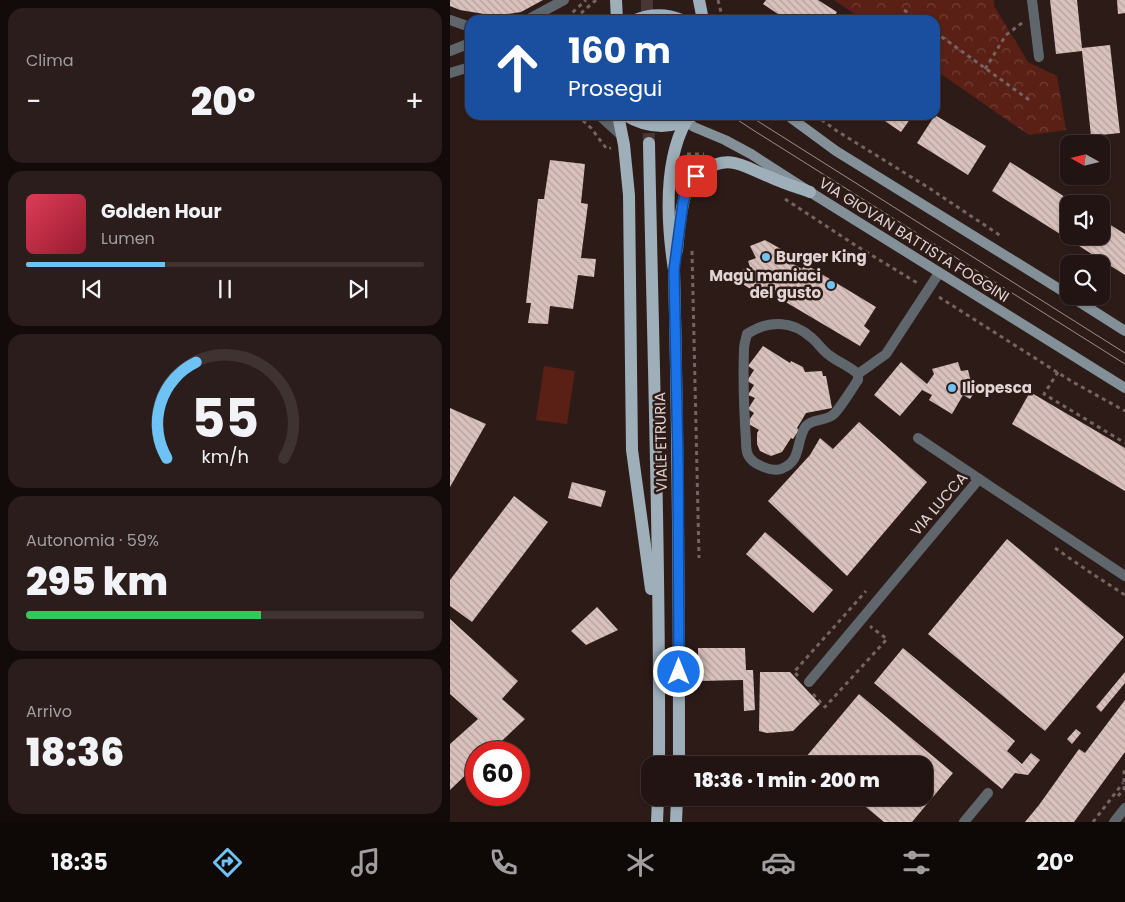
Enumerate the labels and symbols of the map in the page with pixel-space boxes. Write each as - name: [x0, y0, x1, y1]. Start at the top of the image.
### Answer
- north arrow: [1060, 135, 1110, 185]
- pin: [675, 155, 717, 197]
- street label: VIA GIOVAN BATTISTA FOGGINI: [815, 172, 1013, 307]
- place label: Burger King: [776, 246, 867, 267]
- marker: Burger King: [760, 251, 772, 263]
- place label: Magù maniaci del gusto: [709, 265, 821, 303]
- marker: Magù maniaci del gusto: [825, 279, 837, 291]
- place label: Iliopesca: [962, 377, 1032, 398]
- marker: Iliopesca: [946, 382, 958, 394]
- street label: VIALE ETRURIA: [649, 392, 672, 492]
- street label: VIA LUCCA: [905, 467, 972, 540]
- position arrow: [652, 645, 704, 697]
- speed limit sign: 60: [465, 741, 530, 806]

